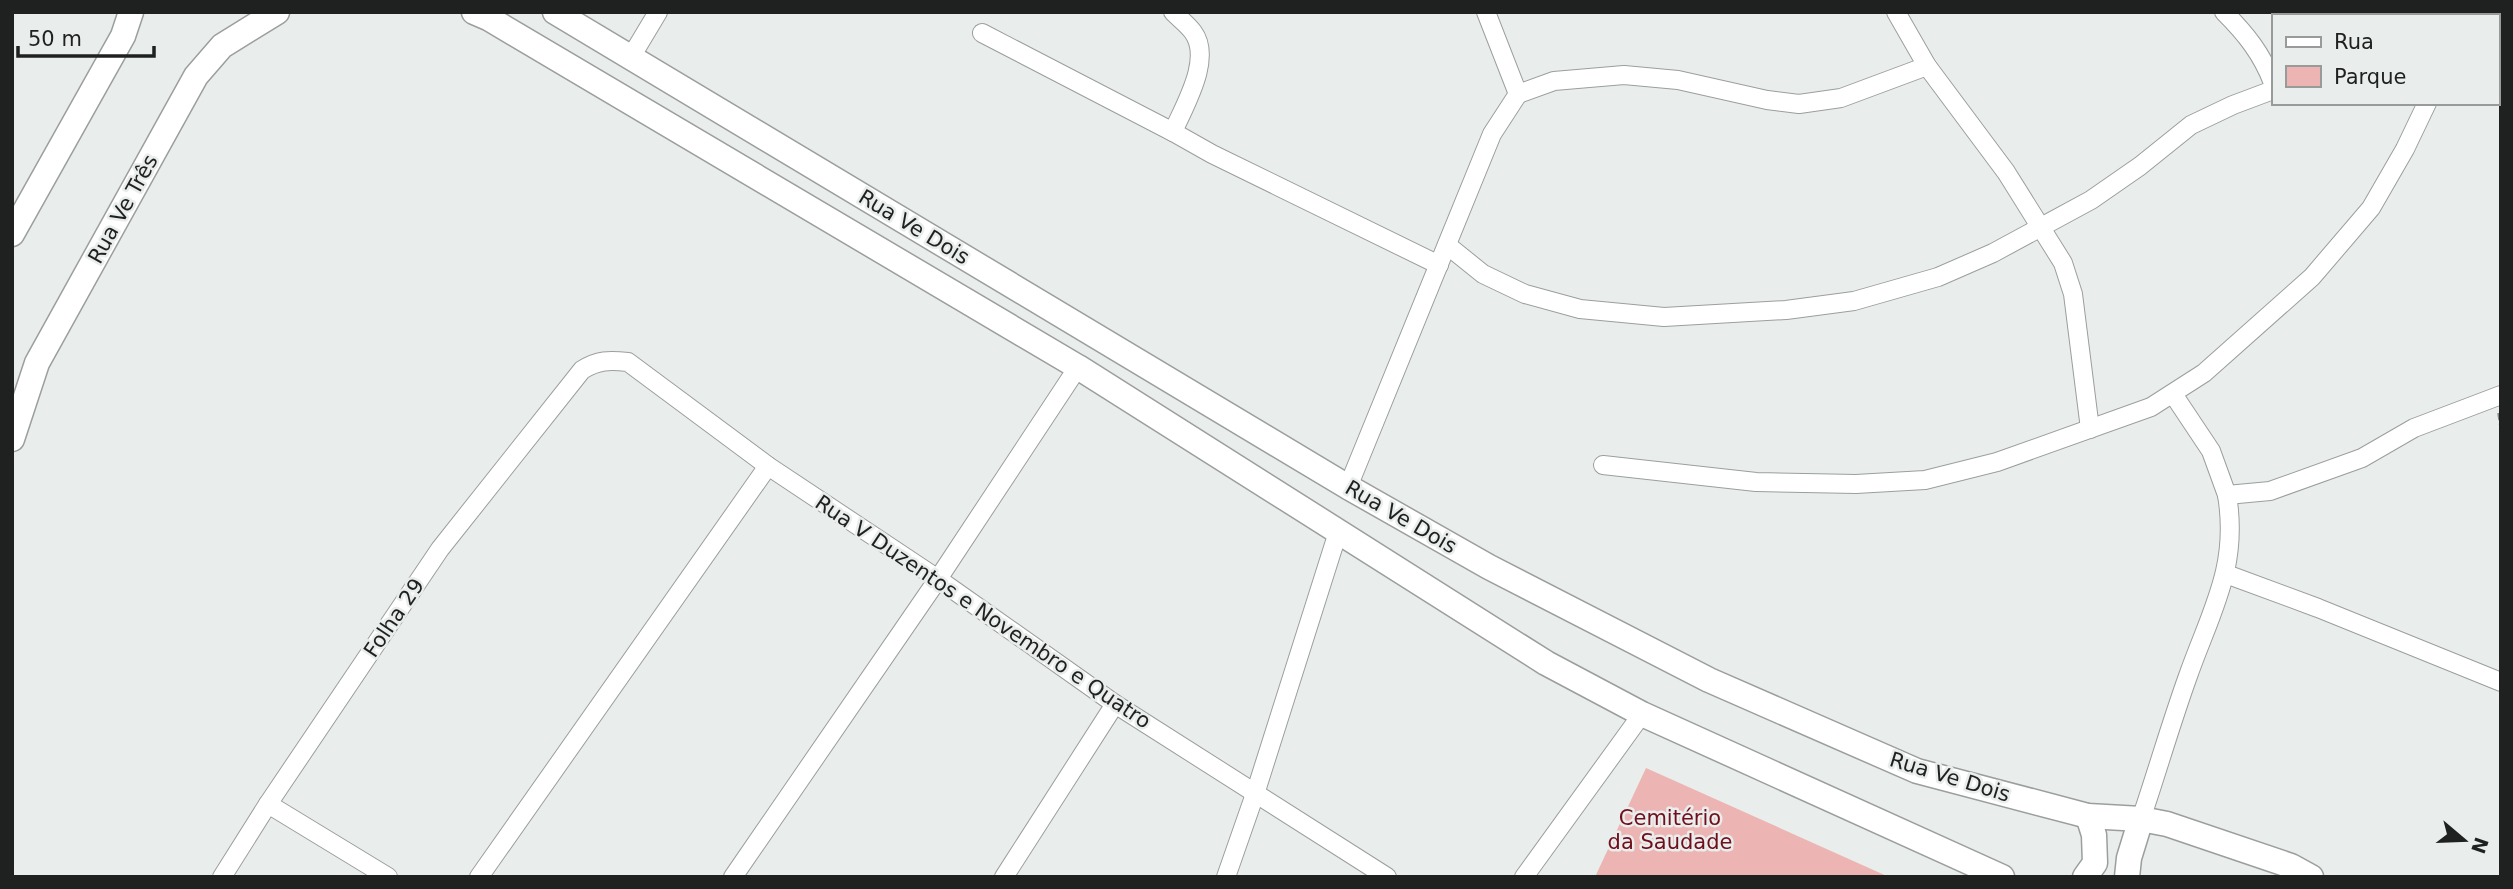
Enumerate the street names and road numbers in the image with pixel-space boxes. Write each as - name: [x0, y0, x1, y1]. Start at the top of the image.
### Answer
- street label: Rua Ve Três: [83, 150, 163, 268]
- street label: Rua Ve Dois: [854, 185, 974, 269]
- street label: Rua Ve Dois: [1341, 475, 1461, 559]
- street label: Rua V Duzentos e Novembro e Quatro: [811, 490, 1155, 734]
- street label: Folha 29: [359, 574, 429, 662]
- street label: Rua Ve Dois: [1887, 747, 2013, 807]

